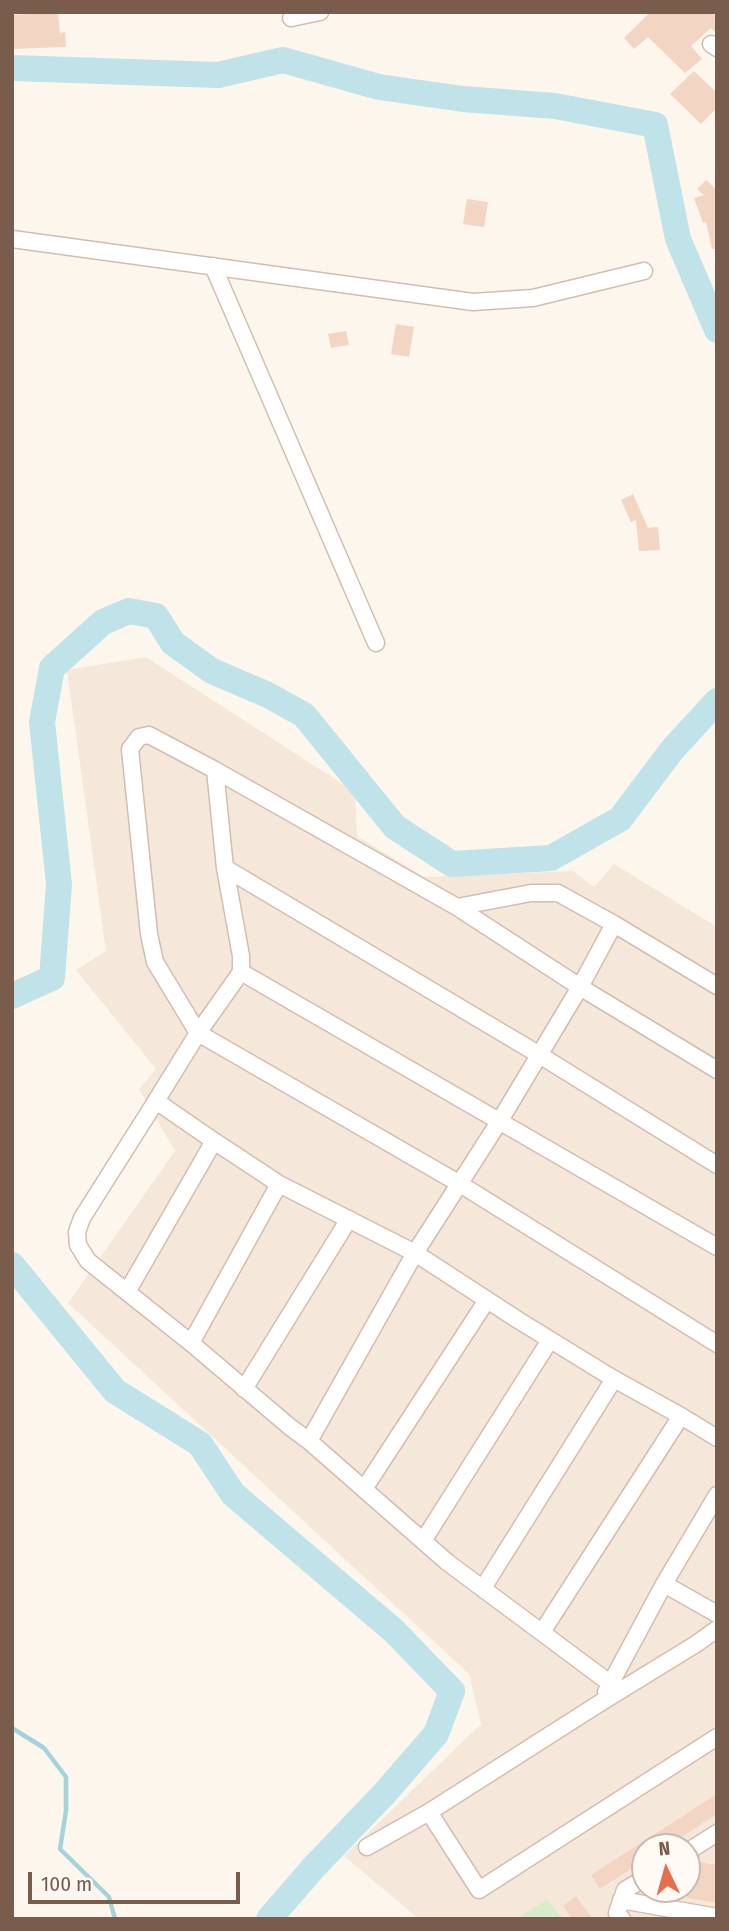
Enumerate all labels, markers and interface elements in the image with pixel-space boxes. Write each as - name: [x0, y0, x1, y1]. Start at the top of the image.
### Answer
- north arrow: [631, 1833, 701, 1903]
- text: N: [658, 1837, 671, 1861]
- scale bar: [32, 1857, 243, 1901]
- text: 100 m: [41, 1871, 92, 1897]

